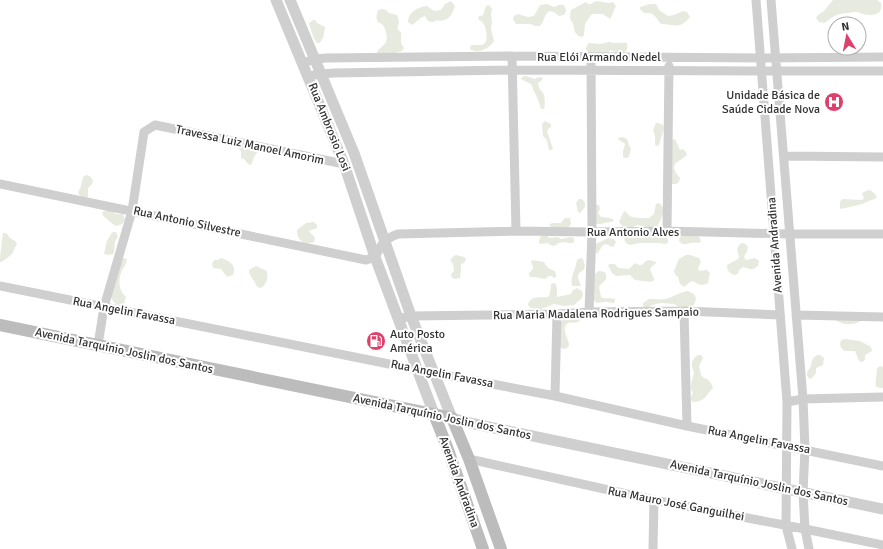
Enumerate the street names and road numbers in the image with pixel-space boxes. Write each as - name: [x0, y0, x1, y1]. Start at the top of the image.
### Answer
- street label: Rua Elói Armando Nedel: [537, 50, 661, 65]
- street label: Rua Ambrosio Losi: [304, 81, 354, 173]
- street label: Travessa Luiz Manoel Amorim: [175, 122, 325, 168]
- street label: Avenida Andradina: [764, 197, 786, 293]
- street label: Rua Antonio Silvestre: [132, 203, 242, 241]
- street label: Rua Antonio Alves: [587, 225, 679, 240]
- street label: Rua Angelin Favassa: [71, 294, 177, 328]
- street label: Rua Maria Madalena Rodrigues Sampaio: [493, 305, 699, 323]
- street label: Avenida Tarquínio Joslin dos Santos: [34, 325, 214, 377]
- street label: Rua Angelin Favassa: [389, 357, 495, 391]
- street label: Avenida Tarquínio Joslin dos Santos: [352, 391, 532, 443]
- street label: Rua Angelin Favassa: [706, 423, 812, 457]
- street label: Avenida Andradina: [436, 434, 482, 530]
- street label: Avenida Tarquínio Joslin dos Santos: [669, 457, 849, 509]
- street label: Rua Mauro José Ganguilhei: [606, 483, 746, 525]

